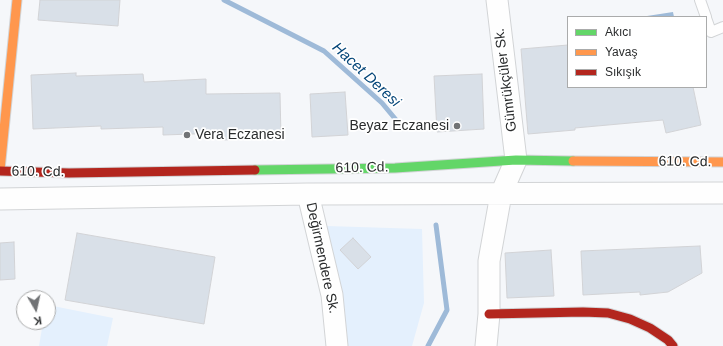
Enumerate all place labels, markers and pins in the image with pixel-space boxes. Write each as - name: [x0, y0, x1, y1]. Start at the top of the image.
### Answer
- place label: Beyaz Eczanesi: [349, 118, 449, 134]
- marker: Beyaz Eczanesi: [452, 121, 462, 131]
- place label: Vera Eczanesi: [195, 127, 284, 143]
- marker: Vera Eczanesi: [182, 130, 192, 140]

